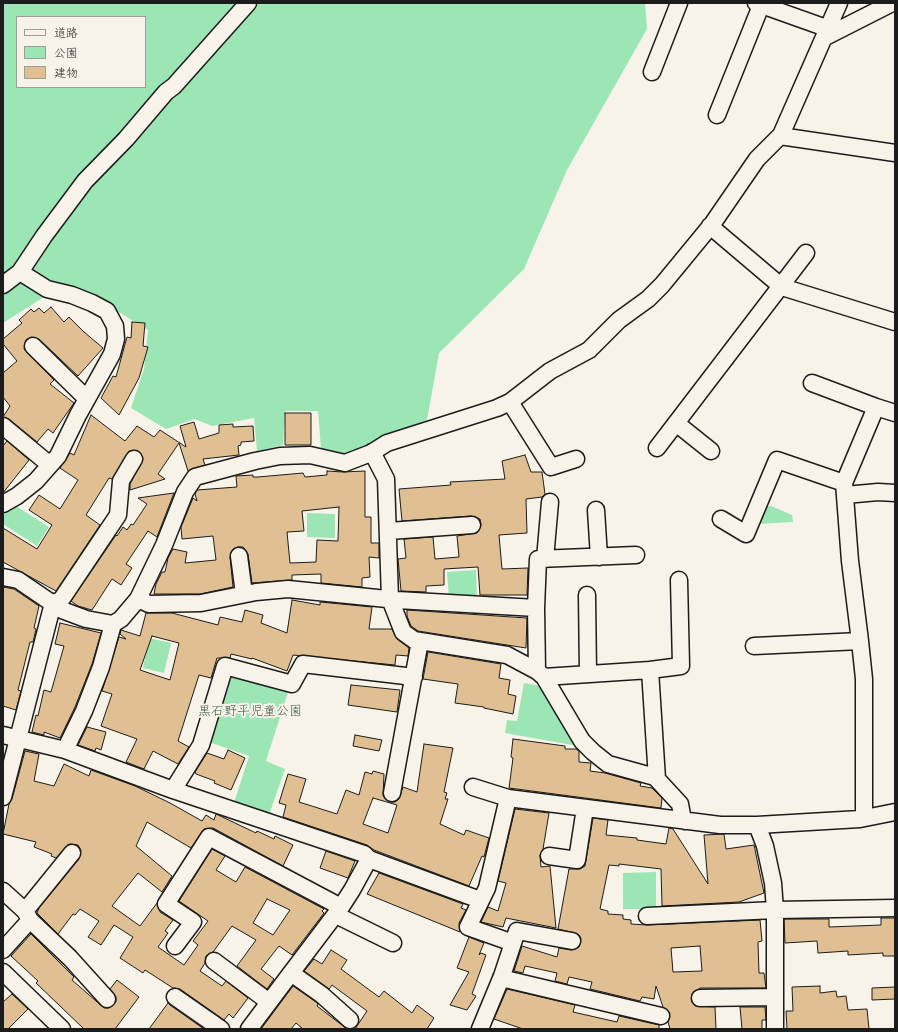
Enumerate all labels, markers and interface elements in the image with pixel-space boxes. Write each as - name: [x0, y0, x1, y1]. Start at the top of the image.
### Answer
- legend: [16, 16, 146, 88]
- text: 道路: [54, 25, 78, 42]
- text: 公園: [54, 45, 78, 62]
- text: 建物: [54, 65, 78, 82]
- park label: 黒石野平児童公園: [198, 704, 302, 720]

